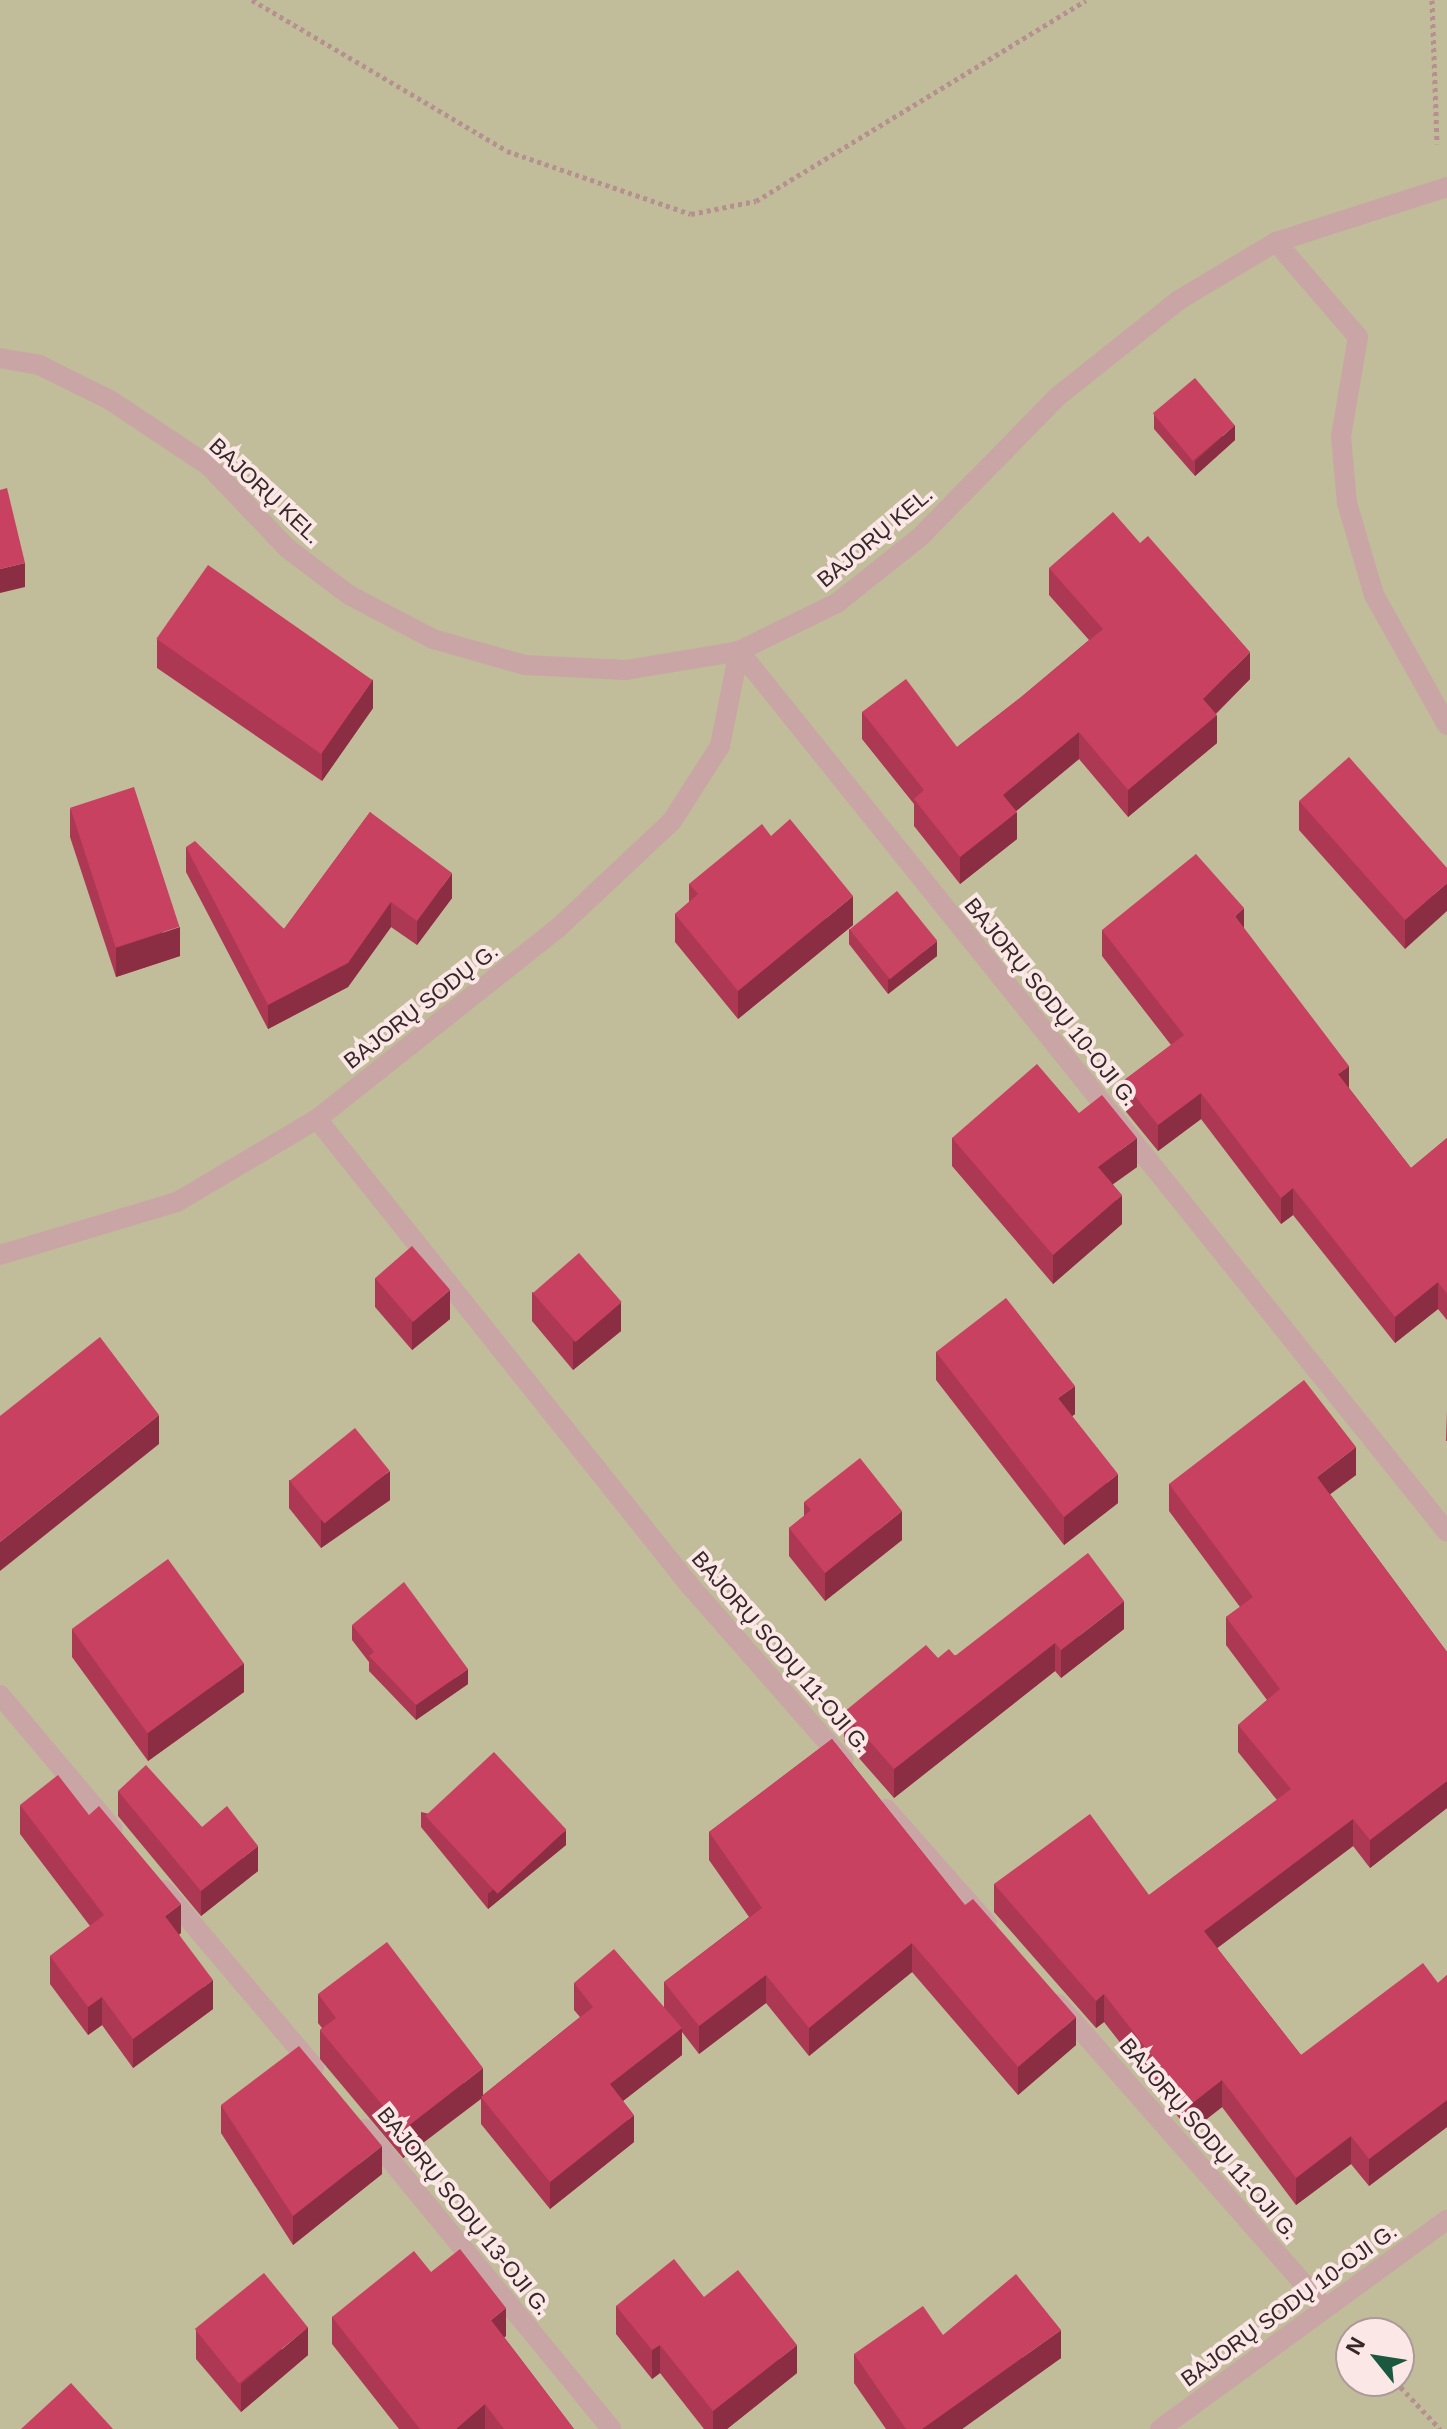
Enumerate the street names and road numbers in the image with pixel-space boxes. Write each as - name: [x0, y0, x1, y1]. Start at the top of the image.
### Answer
- street label: BAJORŲ KEL.: [204, 433, 326, 549]
- street label: BAJORŲ KEL.: [812, 481, 938, 593]
- street label: BAJORŲ SODŲ 10-OJI G.: [959, 893, 1143, 1111]
- street label: BAJORŲ SODŲ G.: [339, 938, 503, 1074]
- street label: BAJORŲ SODŲ 11-OJI G.: [686, 1546, 876, 1758]
- street label: BAJORŲ SODŲ 11-OJI G.: [1114, 2033, 1304, 2245]
- street label: BAJORŲ SODŲ 13-OJI G.: [372, 2102, 556, 2320]
- street label: BAJORŲ SODŲ 10-OJI G.: [1176, 2218, 1402, 2392]

